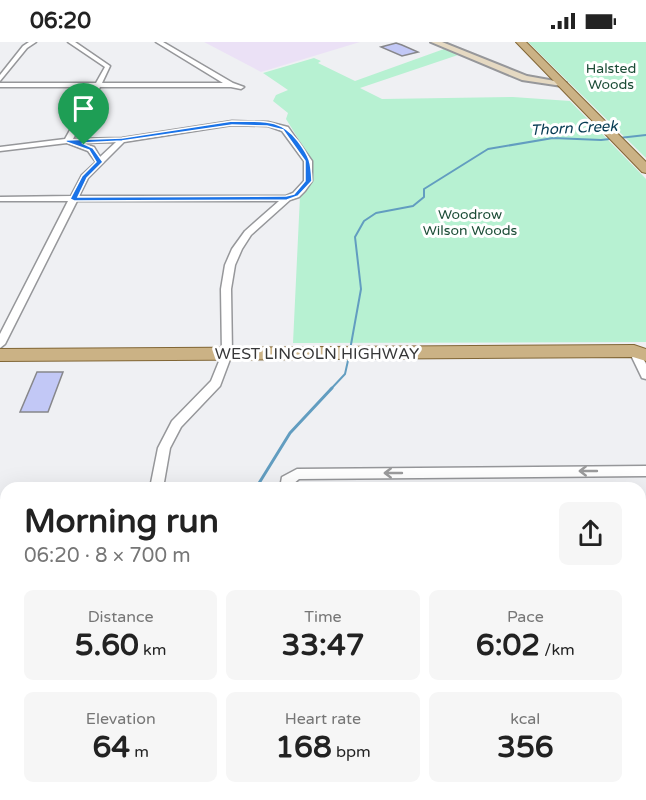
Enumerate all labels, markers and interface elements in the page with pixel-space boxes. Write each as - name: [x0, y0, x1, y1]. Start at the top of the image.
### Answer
- text: 06:20: [30, 8, 91, 34]
- park label: Halsted Woods: [586, 60, 636, 93]
- pin: [58, 83, 109, 145]
- icon: arrive: [67, 92, 100, 125]
- water label: Thorn Creek: [530, 117, 620, 139]
- park label: Woodrow Wilson Woods: [423, 206, 518, 239]
- street label: WEST LINCOLN HIGHWAY: [215, 344, 419, 364]
- one-way arrow: [578, 466, 598, 477]
- one-way arrow: [383, 467, 403, 479]
- text: Morning run: [24, 502, 219, 541]
- button: share: [559, 502, 622, 565]
- text: 06:20 · 8 × 700 m: [24, 544, 191, 568]
- text: Distance: [88, 607, 154, 627]
- text: Time: [304, 607, 342, 627]
- text: Pace: [507, 607, 544, 627]
- text: 5.60: [75, 627, 139, 664]
- text: 33:47: [281, 627, 365, 664]
- text: 6:02: [476, 627, 540, 664]
- text: km: [139, 640, 166, 660]
- text: /km: [540, 640, 575, 660]
- text: Elevation: [86, 709, 156, 729]
- text: Heart rate: [285, 709, 361, 729]
- text: kcal: [510, 709, 540, 729]
- text: 64: [92, 729, 130, 766]
- text: 168: [275, 729, 332, 766]
- text: 356: [497, 729, 554, 766]
- text: m: [130, 742, 149, 762]
- text: bpm: [332, 742, 371, 762]

